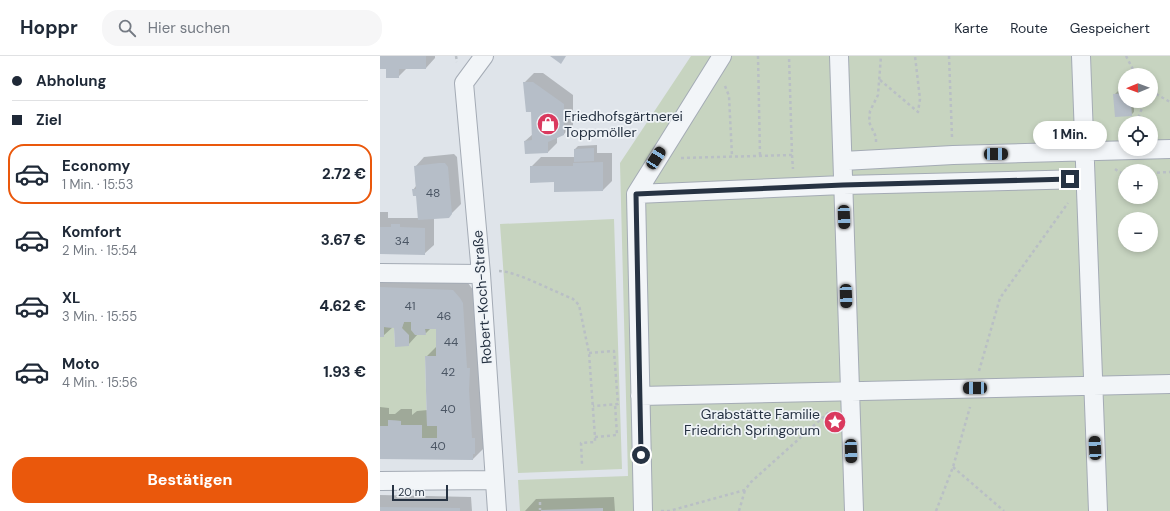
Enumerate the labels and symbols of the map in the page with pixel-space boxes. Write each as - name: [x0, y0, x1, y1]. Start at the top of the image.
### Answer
- north arrow: [1118, 68, 1158, 108]
- place label: Friedhofsgärtnerei Toppmöller: [564, 107, 683, 141]
- shop icon: Friedhofsgärtnerei Toppmöller: [535, 111, 561, 137]
- callout: 1 Min.: [1033, 121, 1107, 149]
- car: [644, 145, 668, 171]
- car: [984, 148, 1008, 160]
- route end: [1061, 170, 1079, 188]
- house number: 48: [426, 185, 440, 201]
- car: [838, 205, 850, 229]
- street label: Robert-Koch-Straße: [468, 229, 496, 365]
- house number: 34: [395, 233, 409, 249]
- car: [840, 284, 852, 308]
- house number: 41: [404, 298, 416, 314]
- house number: 46: [437, 308, 451, 324]
- house number: 44: [444, 334, 458, 350]
- house number: 42: [441, 364, 455, 380]
- car: [963, 382, 987, 394]
- house number: 40: [440, 401, 456, 417]
- place label: Grabstätte Familie Friedrich Springorum: [684, 405, 820, 439]
- place icon: Grabstätte Familie Friedrich Springorum: [822, 409, 848, 435]
- car: [1088, 436, 1102, 460]
- house number: 40: [430, 438, 446, 454]
- car: [845, 439, 857, 463]
- route start: [632, 446, 650, 464]
- scale bar: [392, 483, 448, 502]

